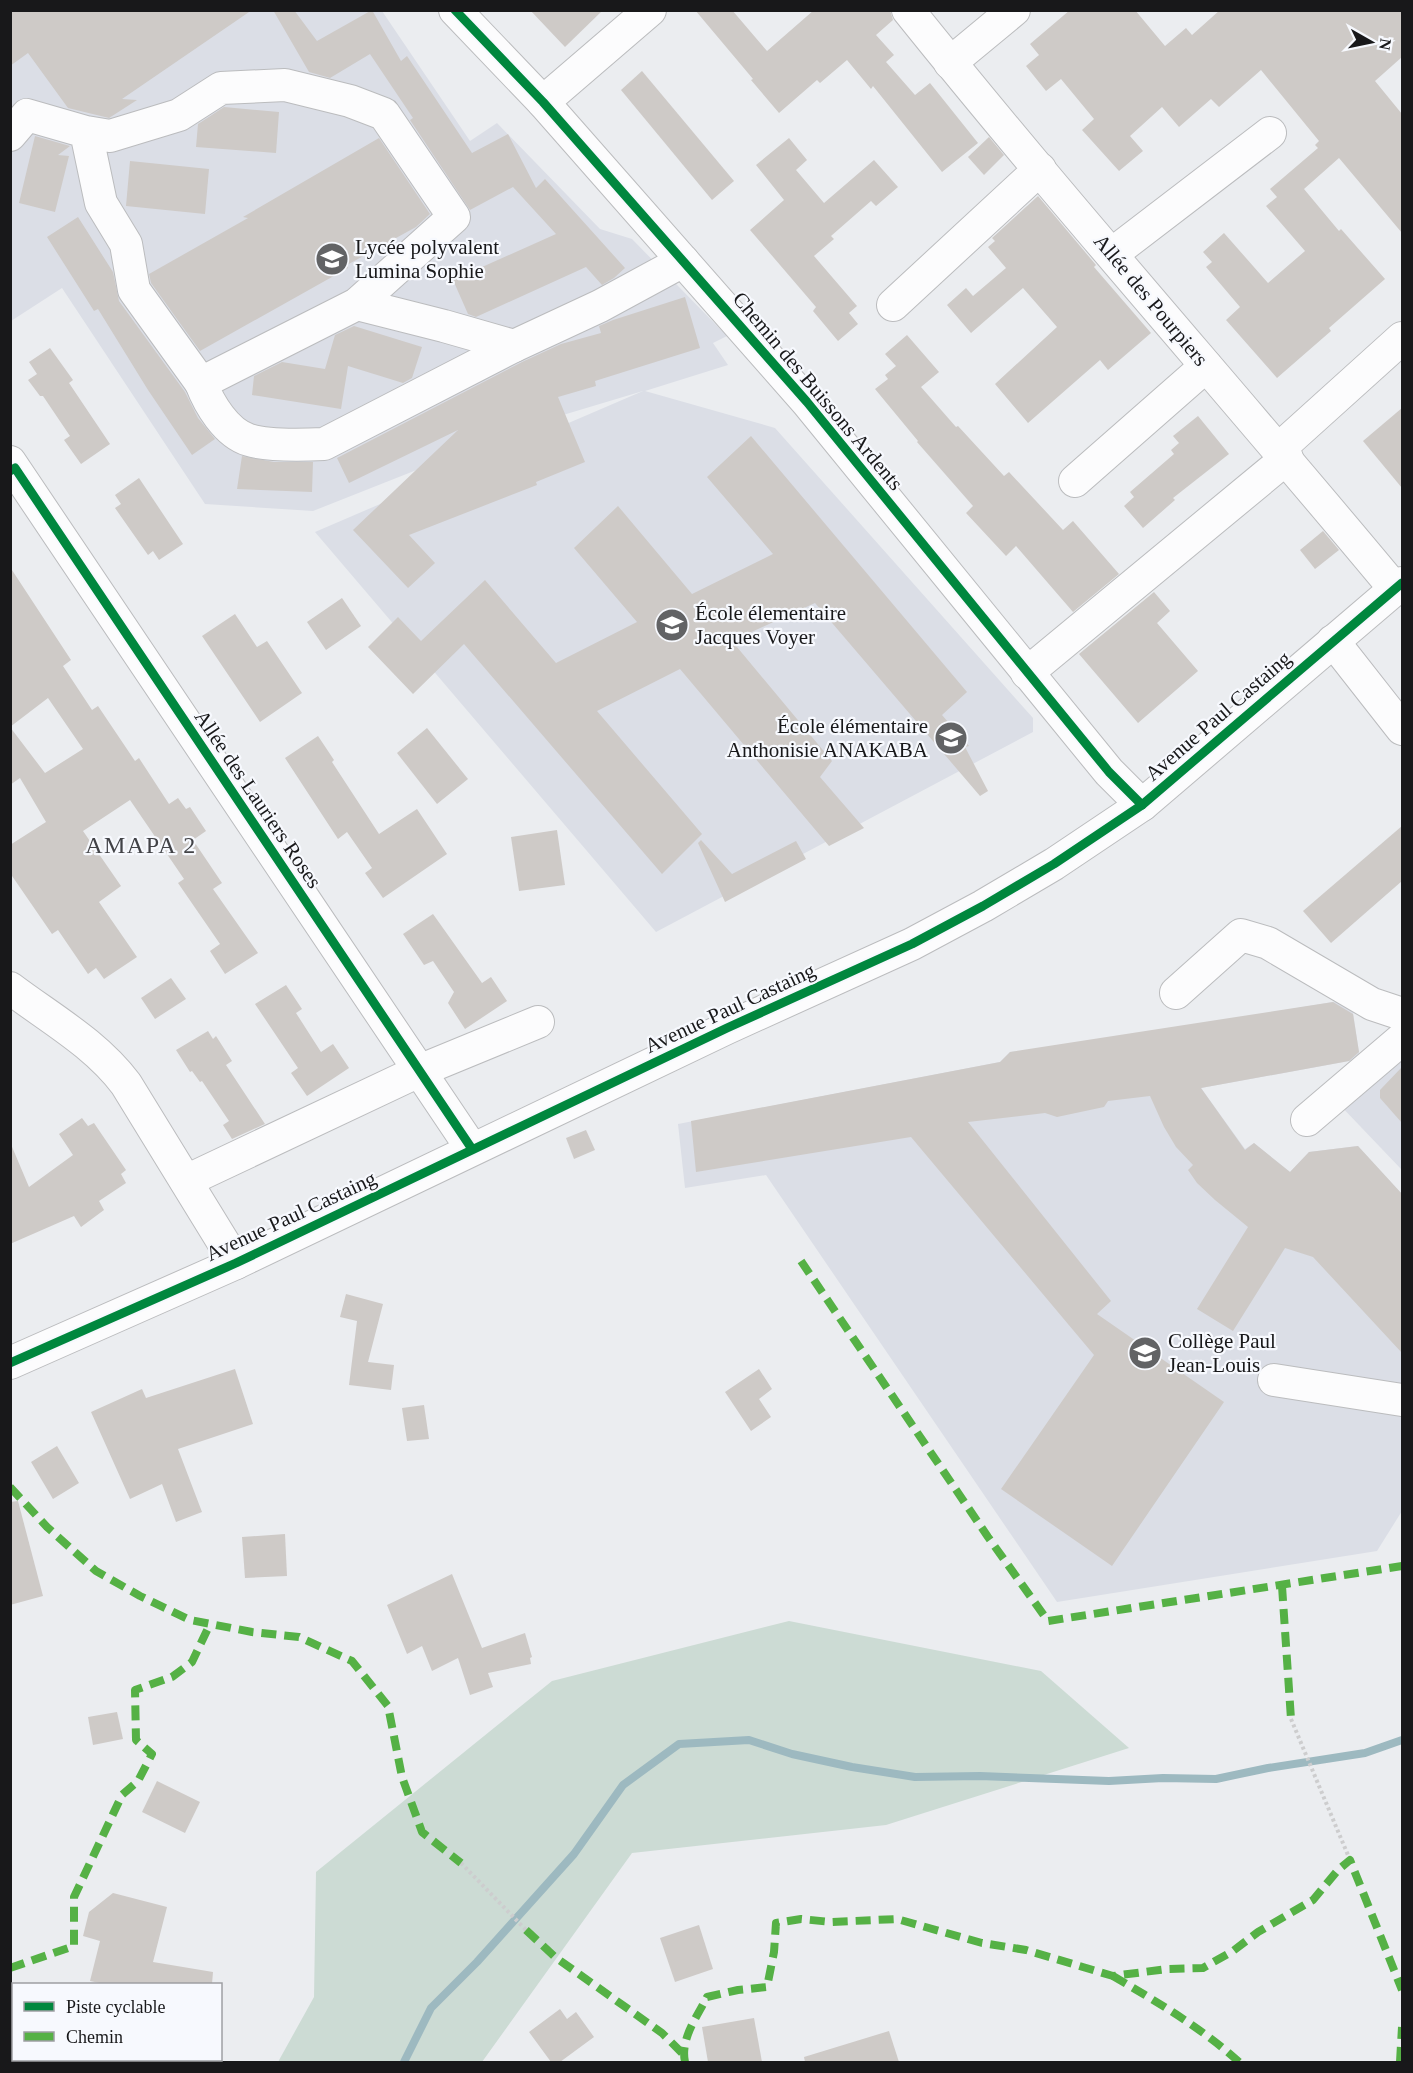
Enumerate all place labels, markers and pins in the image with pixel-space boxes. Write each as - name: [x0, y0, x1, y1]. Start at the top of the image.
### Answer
- place label: Lycée polyvalent Lumina Sophie: [355, 235, 499, 283]
- school or university icon: Lycée polyvalent Lumina Sophie: [314, 241, 350, 277]
- place label: École élementaire Jacques Voyer: [695, 601, 846, 649]
- school or university icon: École élementaire Jacques Voyer: [654, 607, 690, 643]
- place label: École élémentaire Anthonisie ANAKABA: [727, 714, 929, 762]
- school or university icon: École élémentaire Anthonisie ANAKABA: [933, 720, 969, 756]
- place label: Collège Paul Jean-Louis: [1168, 1329, 1276, 1377]
- school or university icon: Collège Paul Jean-Louis: [1127, 1335, 1163, 1371]

